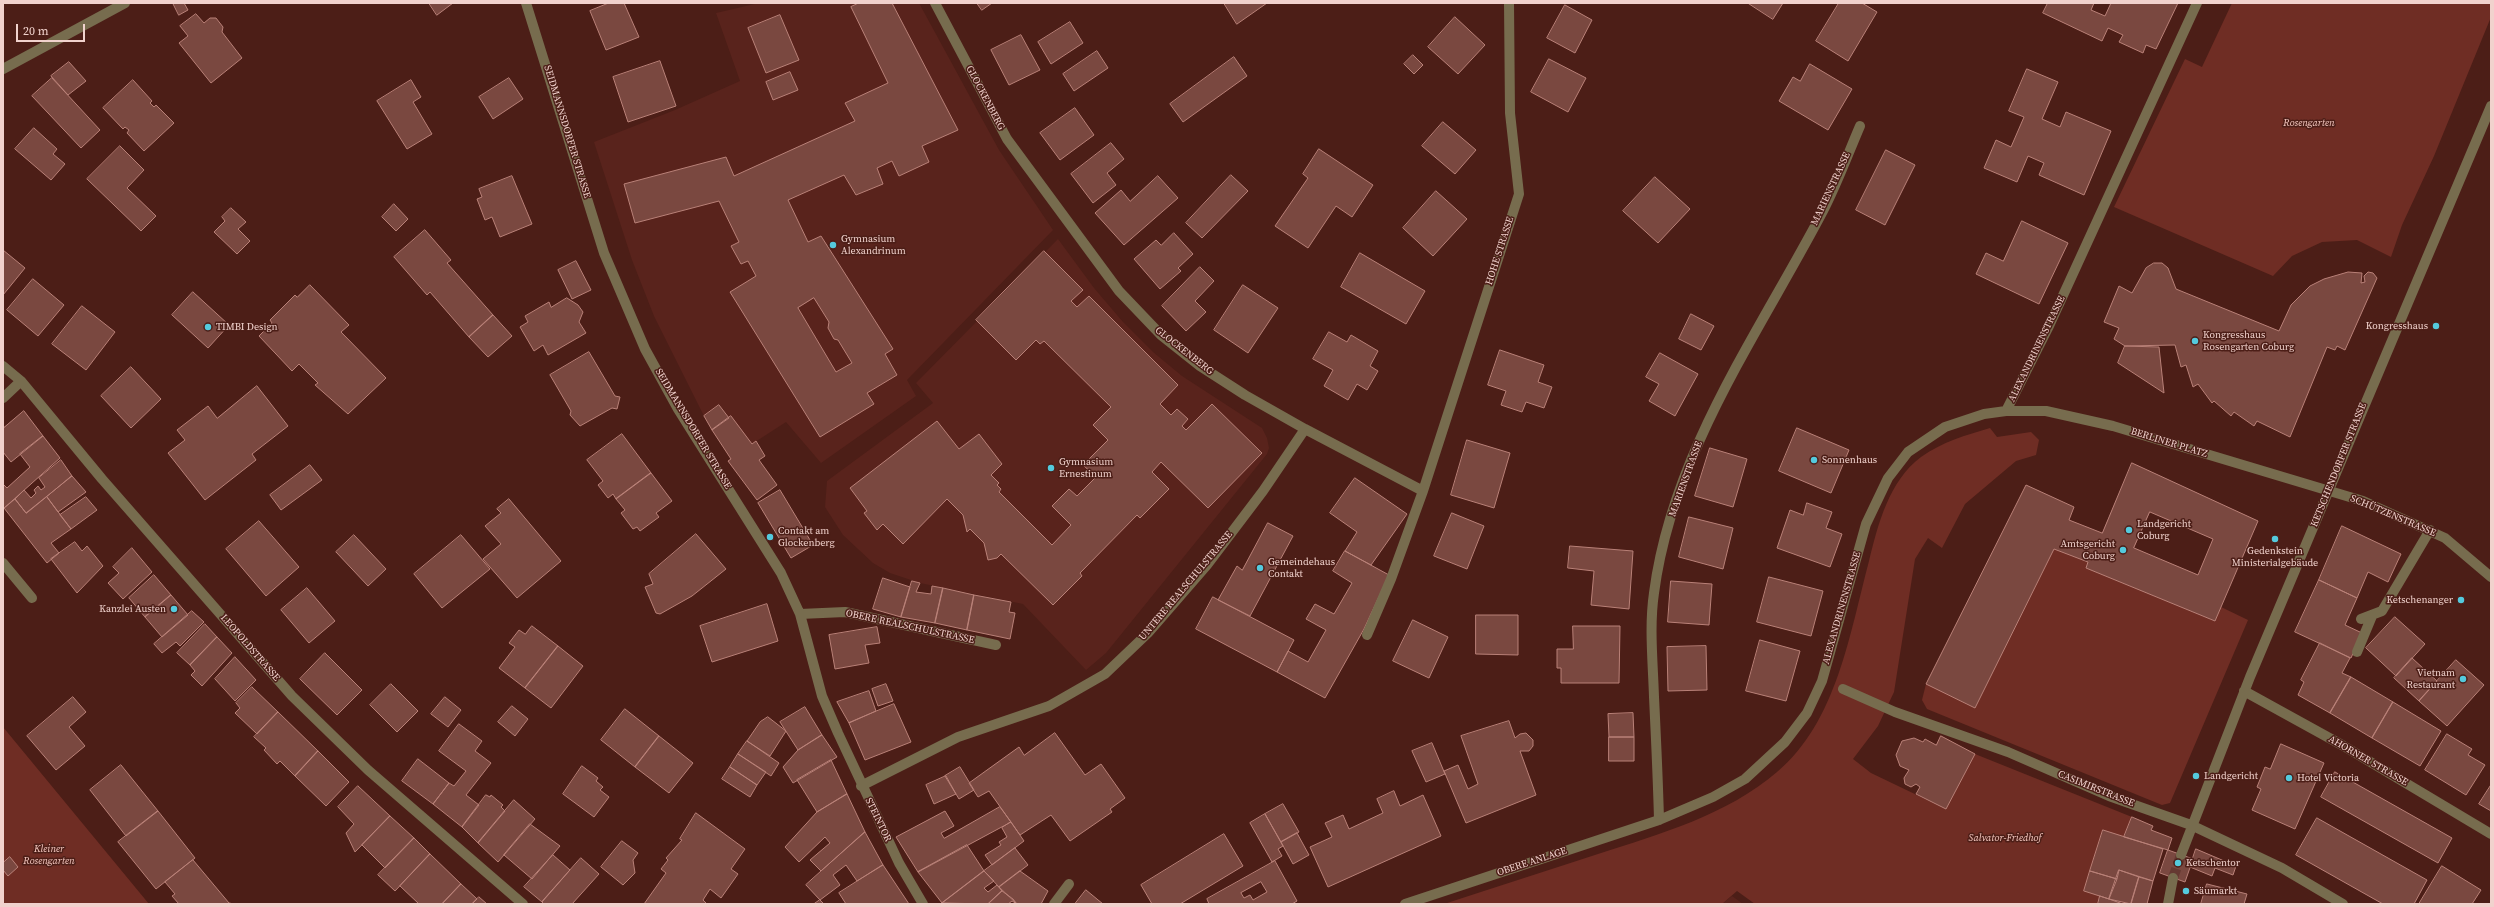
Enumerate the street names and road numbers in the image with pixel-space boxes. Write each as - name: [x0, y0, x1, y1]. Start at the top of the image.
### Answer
- street label: SEIDMANNSDORFER STRASSE: [541, 64, 593, 200]
- street label: GLOCKENBERG: [963, 64, 1007, 132]
- street label: MARIENSTRASSE: [1809, 150, 1853, 228]
- street label: HOHE STRASSE: [1483, 215, 1517, 287]
- street label: ALEXANDRINENSTRASSE: [2006, 294, 2068, 404]
- street label: GLOCKENBERG: [1152, 324, 1216, 378]
- street label: SEIDMANNSDORFER STRASSE: [652, 367, 734, 491]
- street label: KETSCHENDORFER STRASSE: [2309, 401, 2369, 529]
- street label: BERLINER PLATZ: [2129, 426, 2209, 460]
- street label: MARIENSTRASSE: [1667, 440, 1705, 518]
- street label: SCHÜTZENSTRASSE: [2348, 493, 2438, 539]
- street label: UNTERE REALSCHULSTRASSE: [1137, 529, 1235, 643]
- street label: ALEXANDRINENSTRASSE: [1820, 550, 1864, 666]
- street label: OBERE REALSCHULSTRASSE: [845, 607, 975, 647]
- street label: LEOPOLDSTRASSE: [218, 612, 282, 684]
- street label: AHORNER STRASSE: [2326, 733, 2410, 789]
- street label: CASIMIRSTRASSE: [2056, 768, 2136, 810]
- street label: STEINTOR: [862, 796, 894, 844]
- street label: OBERE ANLAGE: [1496, 845, 1568, 879]

